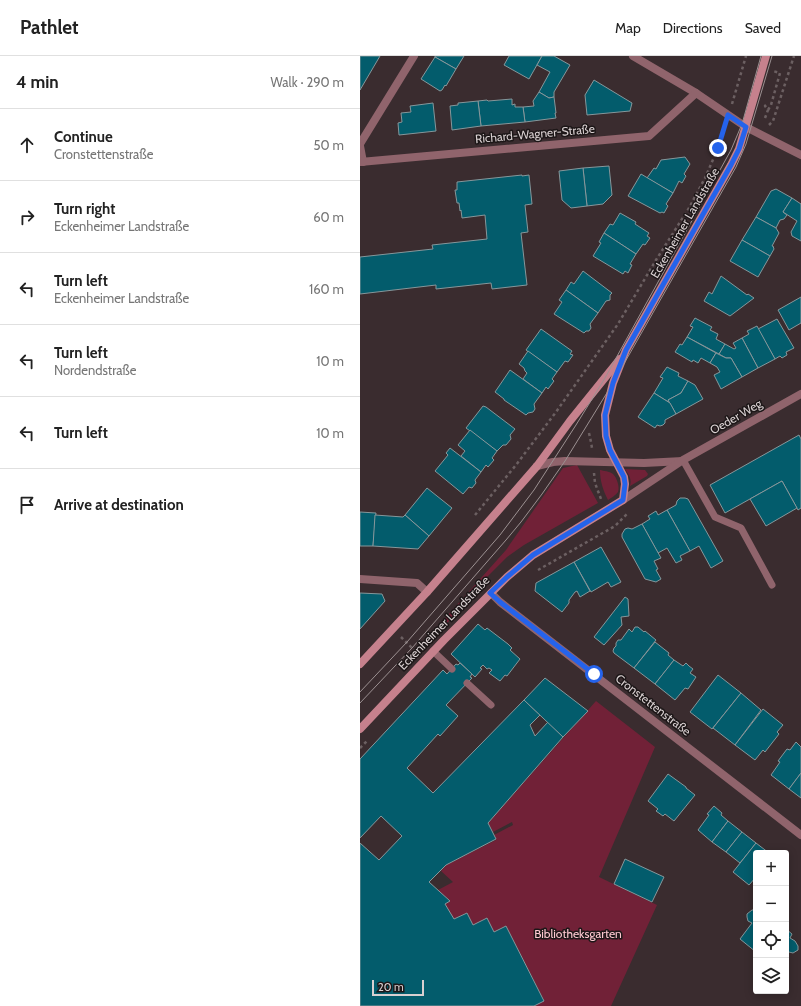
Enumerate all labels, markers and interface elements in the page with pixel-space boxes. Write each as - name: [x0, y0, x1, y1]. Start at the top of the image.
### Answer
- text: Pathlet: [20, 16, 79, 39]
- text: Map: [615, 19, 641, 37]
- text: Directions: [663, 19, 723, 37]
- text: Saved: [745, 19, 781, 37]
- text: 4 min: [16, 72, 59, 92]
- text: Walk · 290 m: [271, 74, 344, 90]
- street label: Richard-Wagner-Straße: [475, 121, 595, 146]
- text: Continue: [54, 128, 113, 146]
- icon: ahead: [16, 134, 38, 156]
- text: 50 m: [314, 137, 344, 153]
- route end: [709, 139, 727, 157]
- text: Cronstettenstraße: [54, 146, 153, 162]
- street label: Eckenheimer Landstraße: [647, 165, 722, 281]
- text: Turn right: [54, 200, 115, 218]
- icon: right: [16, 206, 38, 228]
- text: 60 m: [313, 209, 344, 225]
- text: Eckenheimer Landstraße: [54, 218, 189, 234]
- text: Turn left: [54, 272, 108, 290]
- icon: left: [16, 278, 38, 300]
- text: 160 m: [309, 281, 344, 297]
- text: Eckenheimer Landstraße: [54, 290, 189, 306]
- text: Turn left: [54, 344, 108, 362]
- icon: left: [16, 350, 38, 372]
- text: 10 m: [316, 353, 344, 369]
- text: Nordendstraße: [54, 362, 137, 378]
- street label: Oeder Weg: [707, 395, 765, 437]
- icon: left: [16, 422, 38, 444]
- text: Turn left: [54, 424, 108, 442]
- text: 10 m: [316, 425, 344, 441]
- icon: arrive: [16, 494, 38, 516]
- text: Arrive at destination: [54, 496, 184, 514]
- street label: Eckenheimer Landstraße: [395, 573, 492, 673]
- route start: [585, 665, 603, 683]
- street label: Cronstettenstraße: [613, 670, 694, 739]
- map controls: [753, 850, 789, 994]
- button: +: [753, 850, 789, 886]
- button: −: [753, 886, 789, 922]
- button: locate: [753, 922, 789, 958]
- park label: Bibliotheksgarten: [534, 926, 622, 941]
- button: layers: [753, 958, 789, 994]
- scale bar: [372, 978, 424, 997]
- text: 20 m: [378, 980, 404, 994]

